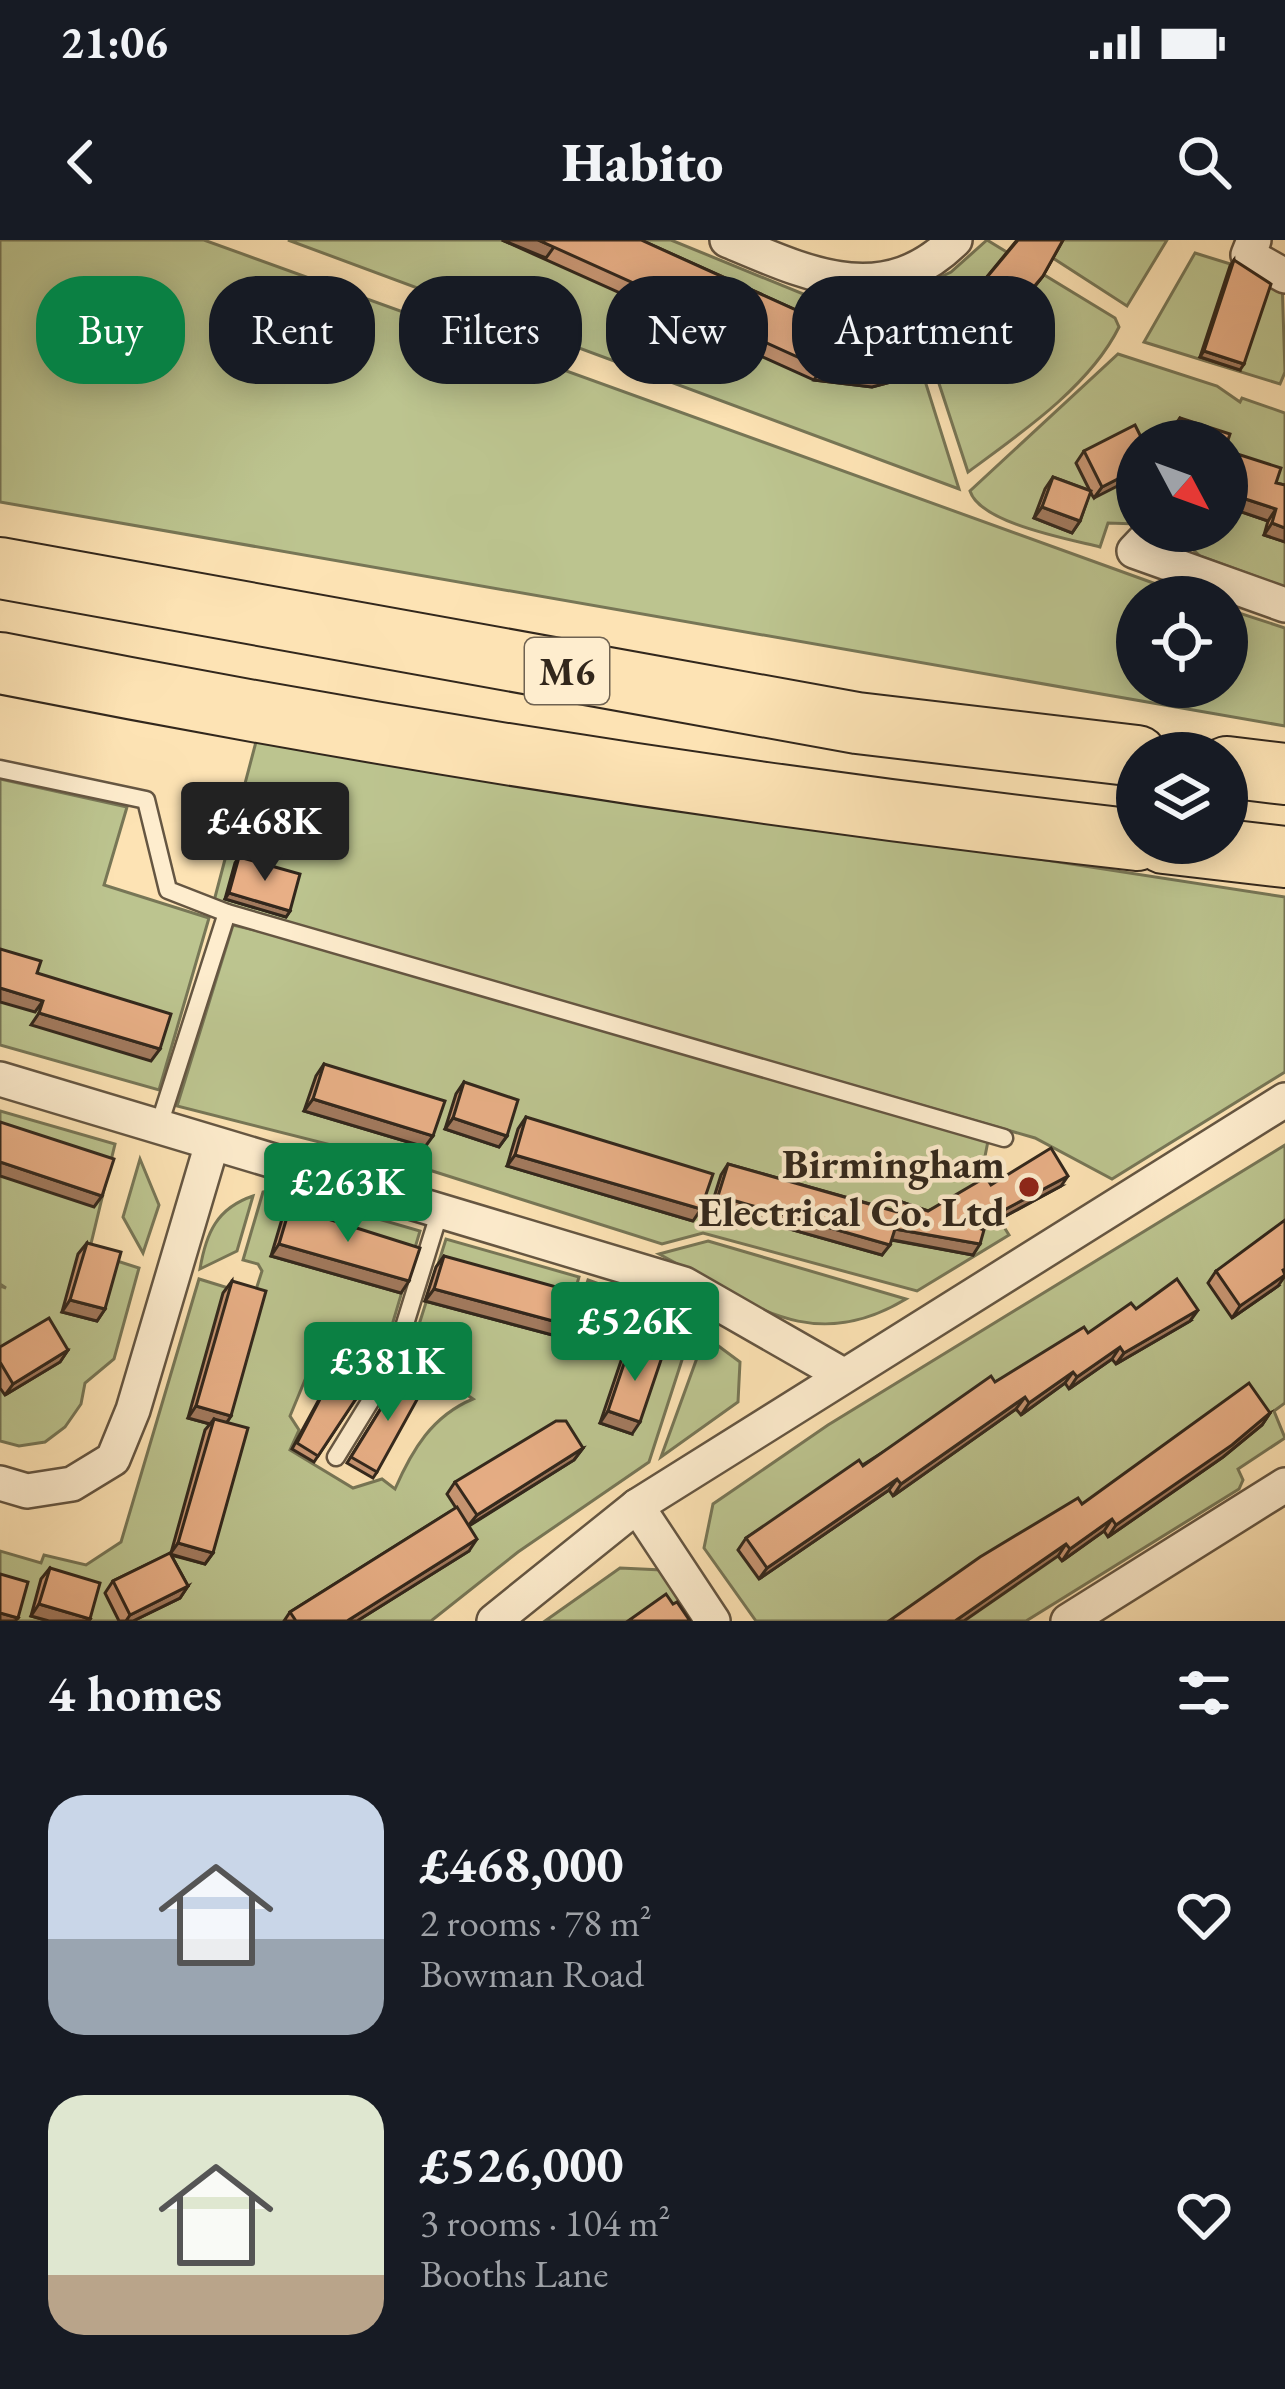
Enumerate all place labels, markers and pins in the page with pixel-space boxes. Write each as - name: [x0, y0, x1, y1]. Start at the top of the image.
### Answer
- pin: £468K: [181, 782, 349, 884]
- place label: Birmingham Electrical Co. Ltd: [698, 1136, 1005, 1239]
- pin: £263K: [264, 1143, 432, 1245]
- marker: Birmingham Electrical Co. Ltd: [1016, 1174, 1042, 1200]
- pin: £526K: [551, 1282, 719, 1384]
- pin: £381K: [304, 1322, 472, 1424]

